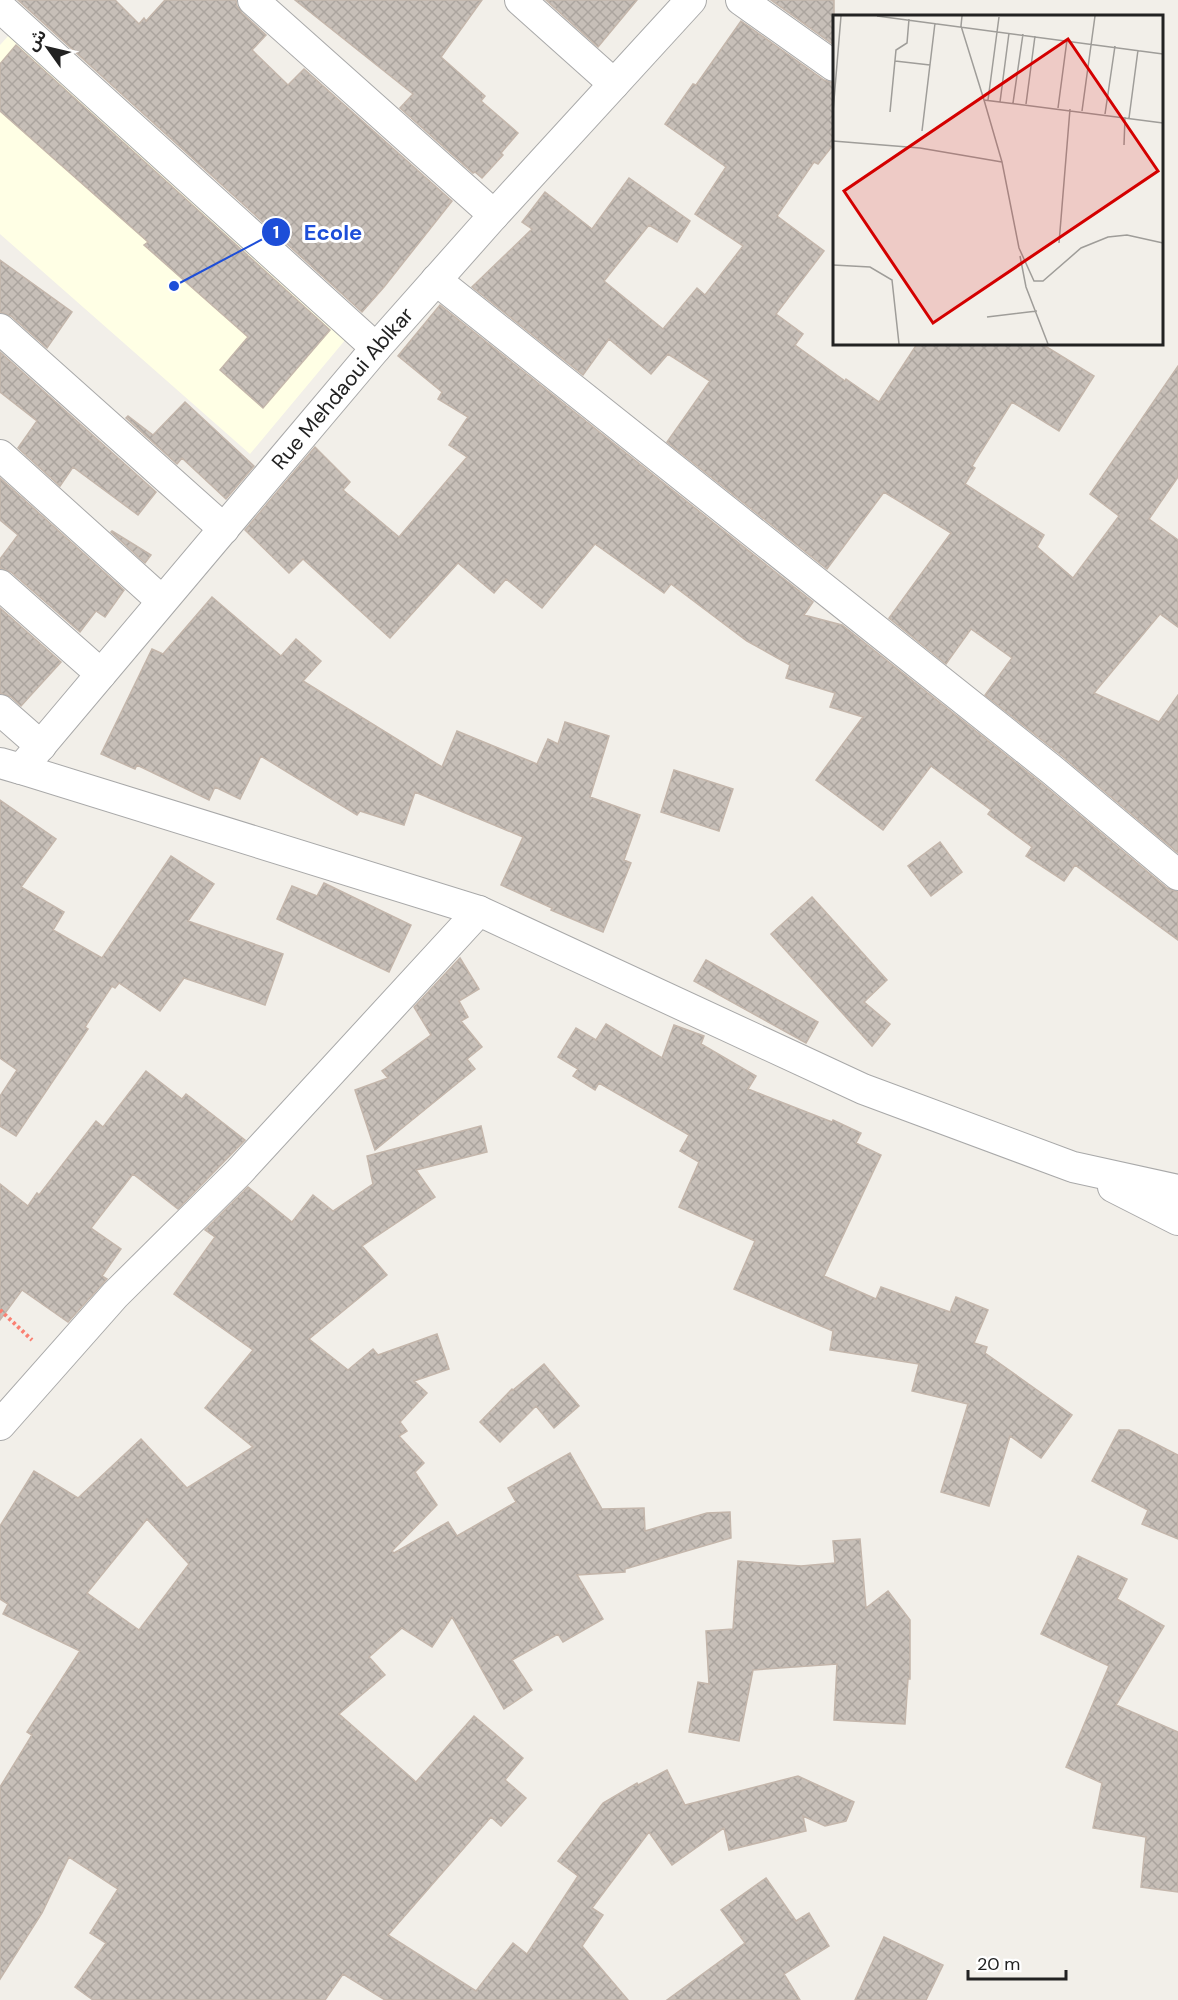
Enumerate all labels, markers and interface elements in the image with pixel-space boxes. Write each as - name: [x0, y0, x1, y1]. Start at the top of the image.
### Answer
- inset map: [833, 15, 1163, 345]
- north arrow: [18, 18, 78, 78]
- text: ش: [21, 25, 51, 55]
- callout: Ecole: [261, 212, 374, 252]
- text: Ecole: [304, 218, 362, 247]
- text: 1: [273, 220, 279, 244]
- street label: Rue Mehdaoui Ablkar: [265, 301, 420, 476]
- scale bar: [968, 1943, 1066, 1981]
- text: 20 m: [977, 1952, 1020, 1976]

